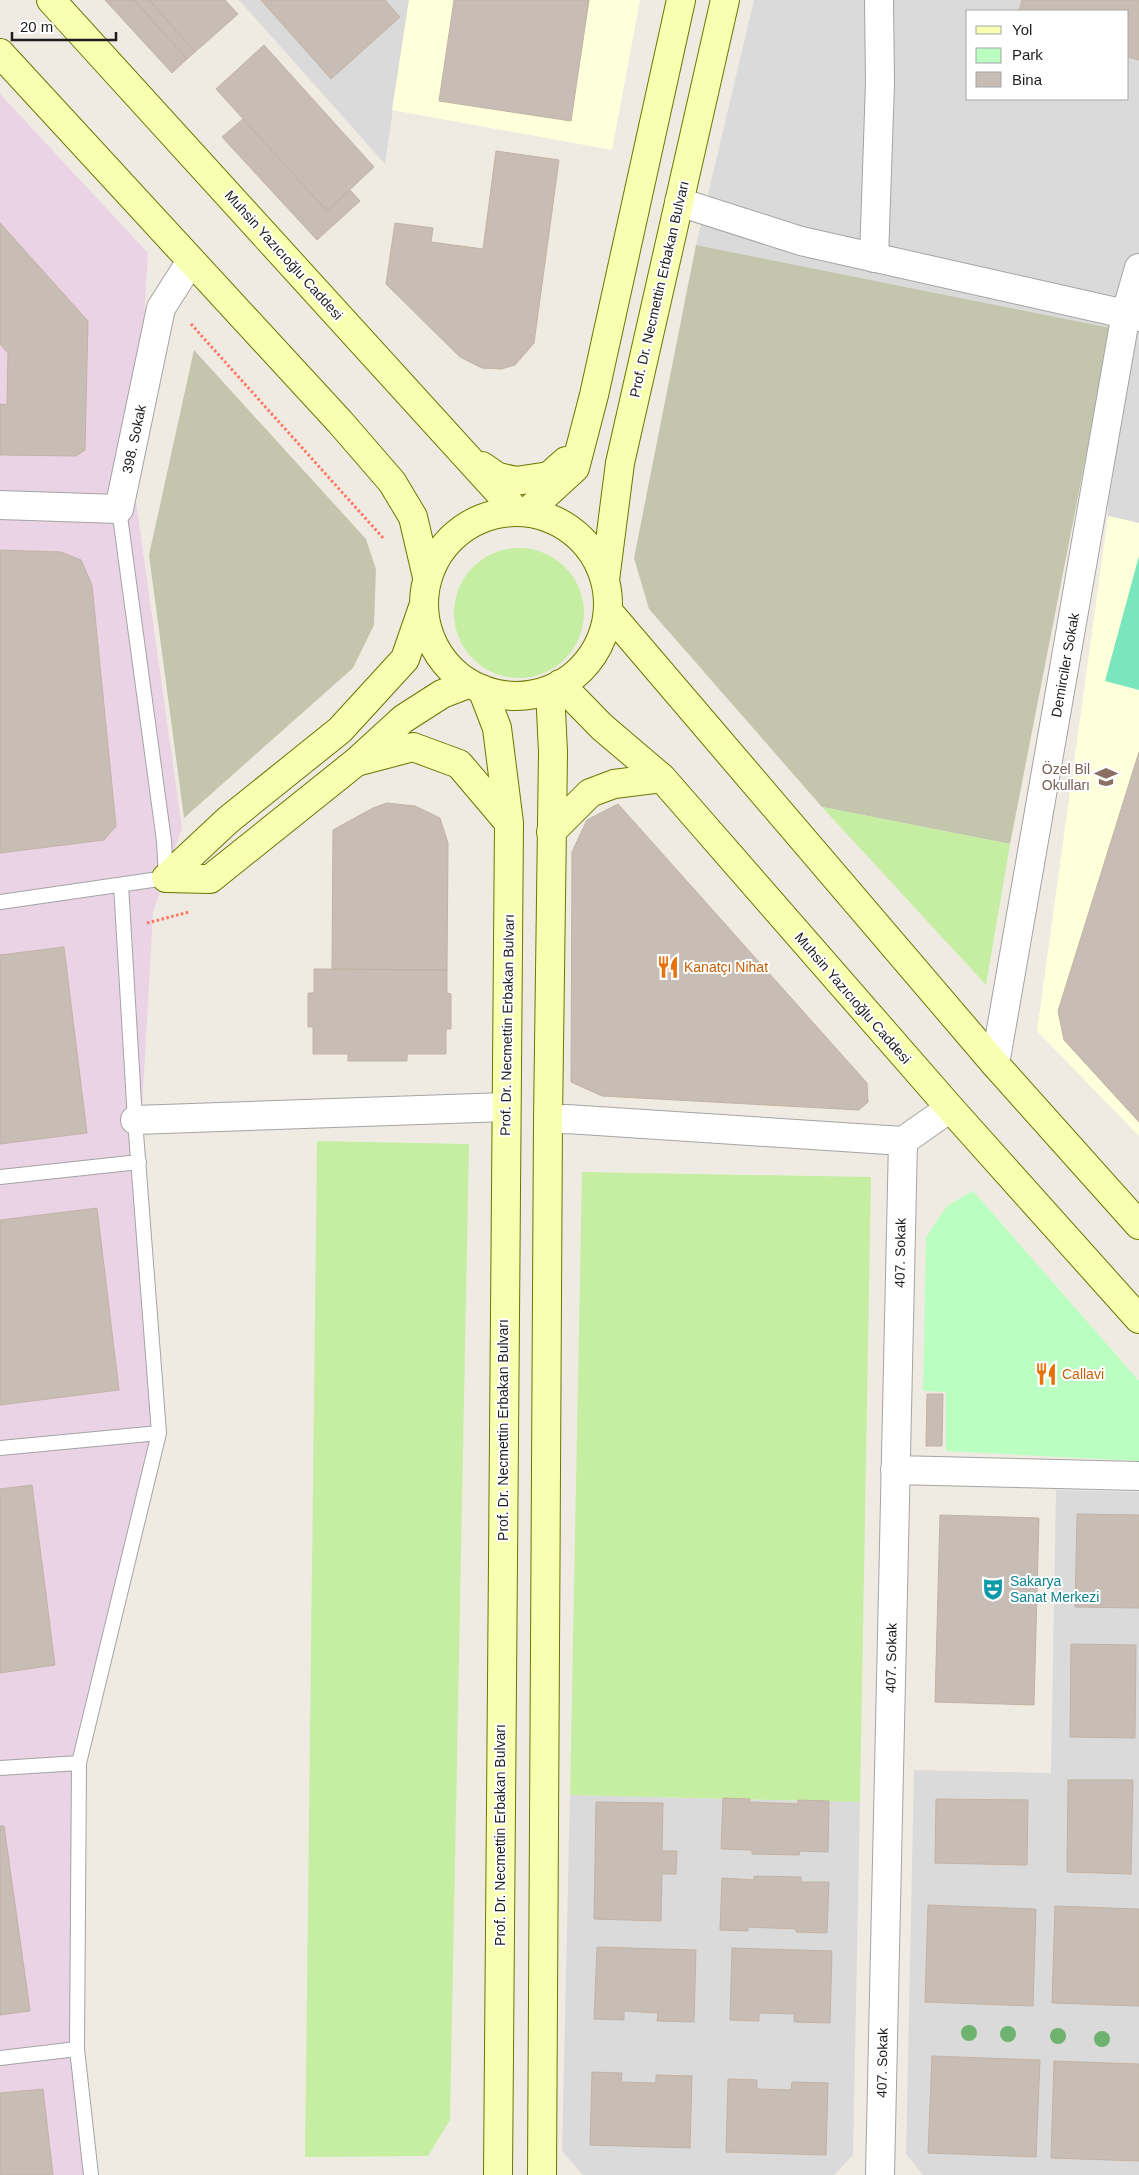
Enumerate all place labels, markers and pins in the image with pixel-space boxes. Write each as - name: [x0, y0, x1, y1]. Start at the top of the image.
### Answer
- place label: Özel Bil Okulları: [1042, 760, 1090, 793]
- school or university icon: Özel Bil Okulları: [1093, 764, 1119, 790]
- restaurant icon: Kanatçı Nihat: [655, 954, 681, 980]
- place label: Kanatçı Nihat: [684, 959, 768, 975]
- restaurant icon: Callavi: [1033, 1361, 1059, 1387]
- place label: Callavi: [1062, 1366, 1104, 1382]
- place label: Sakarya Sanat Merkezi: [1010, 1573, 1099, 1605]
- theatre icon: Sakarya Sanat Merkezi: [980, 1576, 1006, 1602]

